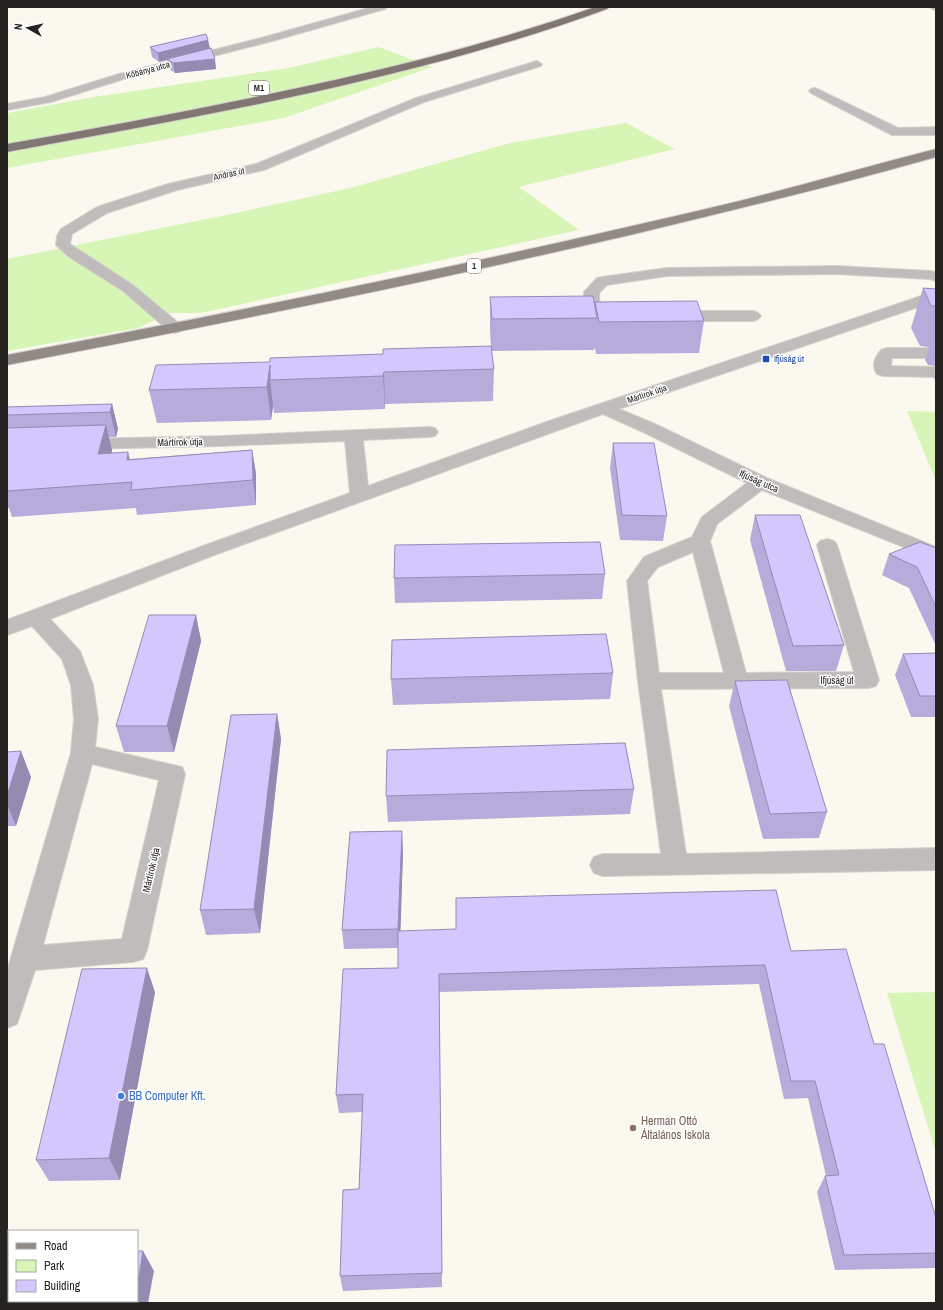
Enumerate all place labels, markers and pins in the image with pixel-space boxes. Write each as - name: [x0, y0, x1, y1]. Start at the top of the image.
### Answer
- place label: Ifjúság út: [774, 353, 804, 365]
- marker: Ifjúság út: [761, 354, 771, 364]
- place label: BB Computer Kft.: [129, 1088, 206, 1104]
- marker: BB Computer Kft.: [116, 1091, 126, 1101]
- place label: Herman Ottó Általános Iskola: [640, 1113, 710, 1143]
- marker: Herman Ottó Általános Iskola: [628, 1123, 638, 1133]

